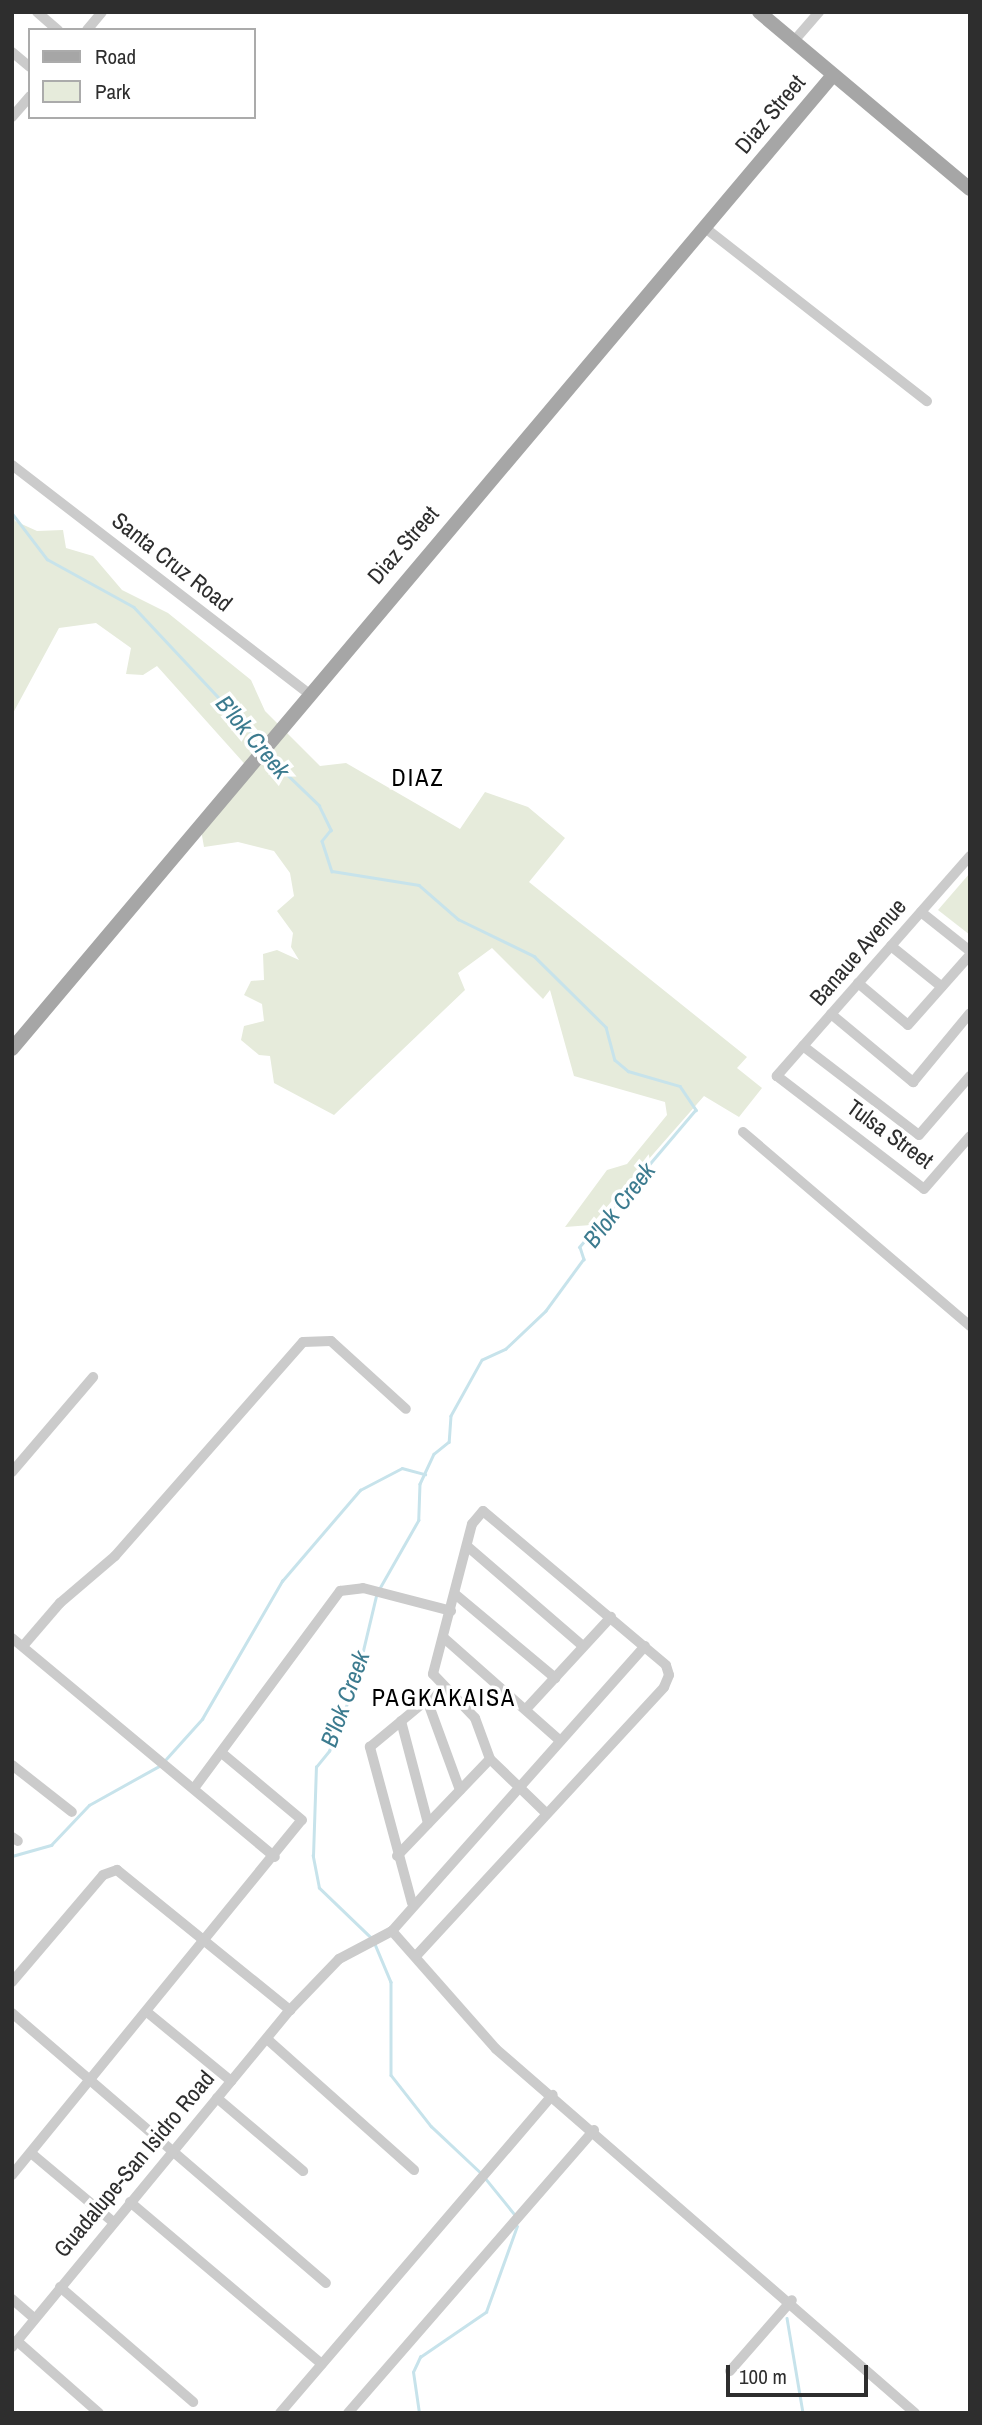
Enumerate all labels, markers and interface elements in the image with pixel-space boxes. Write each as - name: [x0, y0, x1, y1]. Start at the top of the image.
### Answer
- legend: [28, 28, 256, 119]
- text: Road: [95, 42, 136, 71]
- street label: Diaz Street: [729, 69, 811, 159]
- text: Park: [95, 77, 130, 106]
- street label: Diaz Street: [362, 500, 444, 590]
- street label: Santa Cruz Road: [107, 507, 237, 617]
- water label: B'lok Creek: [210, 689, 296, 785]
- district label: DIAZ: [392, 764, 444, 792]
- street label: Banaue Avenue: [804, 892, 912, 1012]
- street label: Tulsa Street: [841, 1093, 939, 1175]
- water label: B'lok Creek: [577, 1157, 661, 1253]
- water label: B'lok Creek: [314, 1647, 376, 1751]
- district label: PAGKAKAISA: [373, 1684, 515, 1712]
- street label: Guadalupe-San Isidro Road: [48, 2065, 220, 2263]
- scale bar: [730, 2352, 872, 2396]
- text: 100 m: [739, 2362, 787, 2391]

